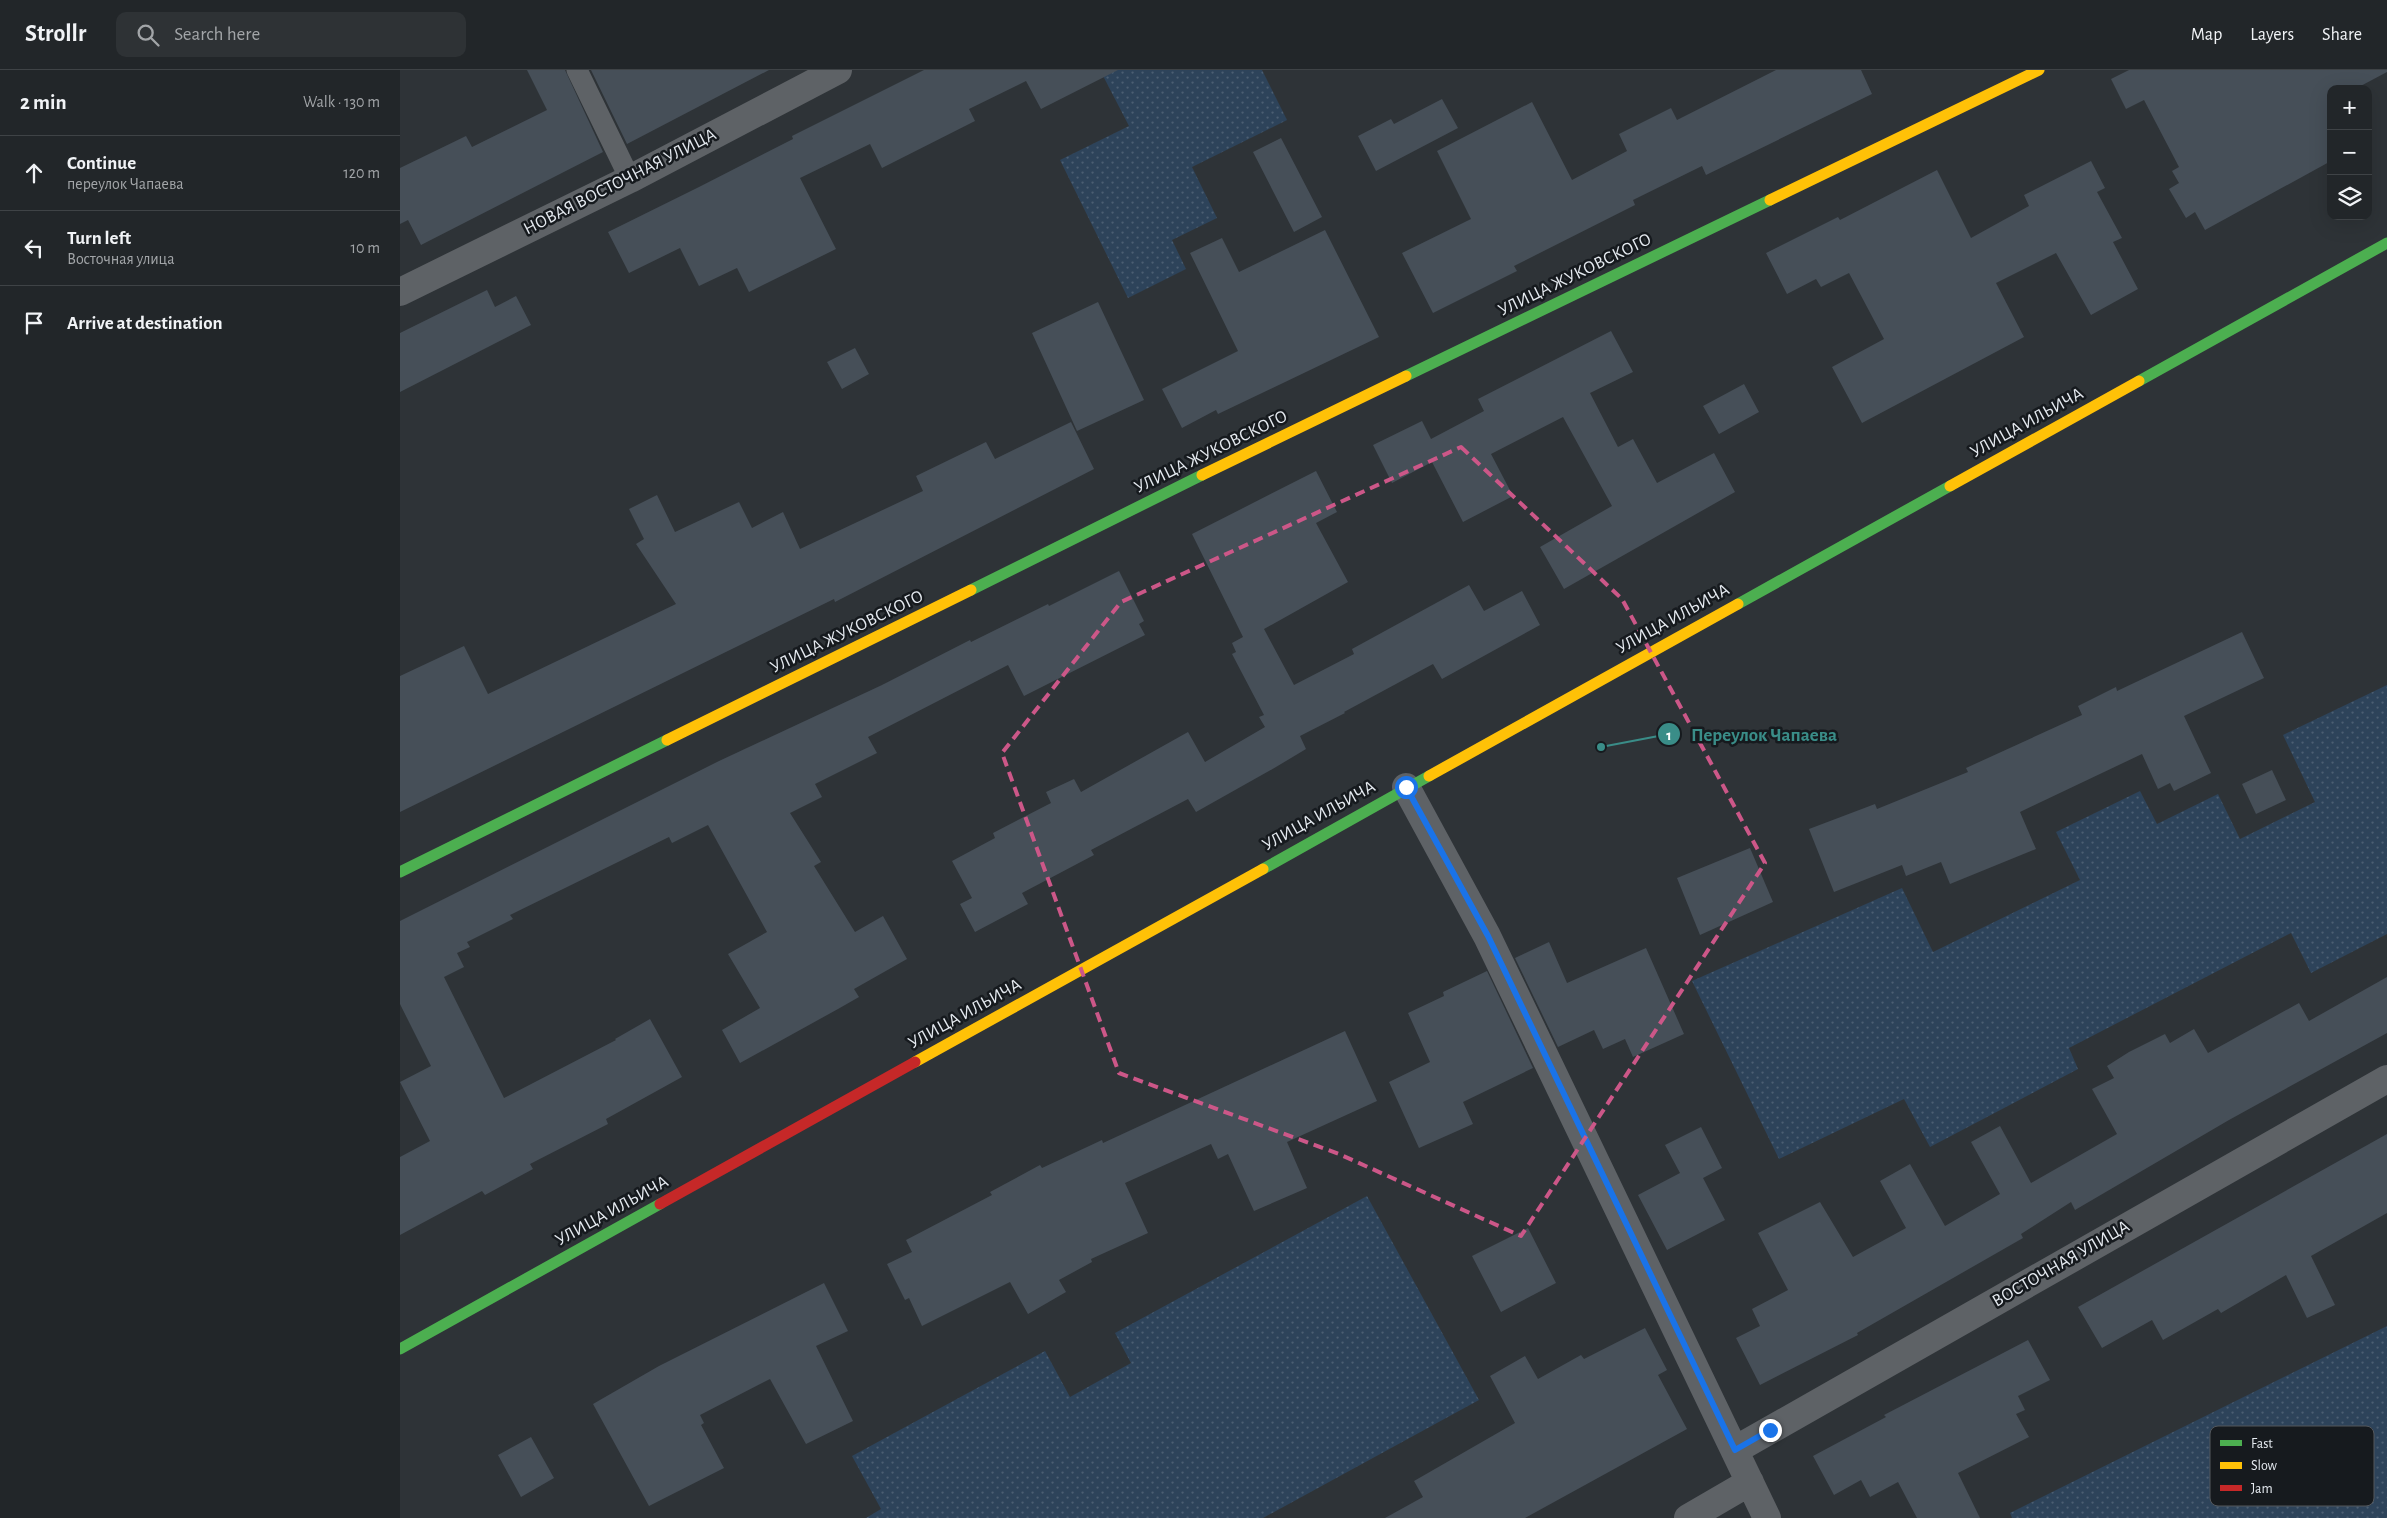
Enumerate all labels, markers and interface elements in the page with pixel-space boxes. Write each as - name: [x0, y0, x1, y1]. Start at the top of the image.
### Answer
- search box: [116, 12, 466, 57]
- icon: search: [134, 21, 162, 49]
- text: Strollr: [25, 22, 86, 46]
- text: Search here: [174, 25, 260, 44]
- text: Map: [2191, 26, 2222, 44]
- text: Layers: [2250, 26, 2294, 44]
- text: Share: [2322, 26, 2362, 44]
- map controls: [2327, 85, 2372, 220]
- button: +: [2327, 85, 2372, 130]
- text: 2 min: [20, 92, 67, 113]
- text: Walk · 130 m: [303, 94, 380, 110]
- street label: НОВАЯ ВОСТОЧНАЯ УЛИЦА: [521, 125, 720, 239]
- button: −: [2327, 130, 2372, 175]
- text: Continue: [67, 154, 136, 173]
- icon: ahead: [20, 159, 48, 187]
- text: 120 m: [343, 165, 380, 181]
- button: layers: [2327, 175, 2372, 220]
- text: переулок Чапаева: [67, 176, 184, 192]
- text: Turn left: [67, 229, 131, 248]
- street label: УЛИЦА ЖУКОВСКОГО: [1496, 230, 1654, 320]
- icon: left: [20, 234, 48, 262]
- text: 10 m: [351, 240, 380, 256]
- text: Восточная улица: [67, 251, 175, 267]
- icon: arrive: [20, 309, 48, 337]
- text: Arrive at destination: [67, 314, 223, 333]
- street label: УЛИЦА ИЛЬИЧА: [1967, 384, 2087, 461]
- street label: УЛИЦА ЖУКОВСКОГО: [1132, 407, 1290, 497]
- street label: УЛИЦА ИЛЬИЧА: [1613, 580, 1733, 657]
- street label: УЛИЦА ЖУКОВСКОГО: [768, 587, 926, 677]
- callout: Переулок Чапаева: [1656, 717, 1847, 751]
- text: Переулок Чапаева: [1691, 726, 1837, 745]
- text: 1: [1666, 728, 1672, 743]
- route start: [1395, 776, 1418, 799]
- street label: УЛИЦА ИЛЬИЧА: [1259, 777, 1379, 854]
- street label: УЛИЦА ИЛЬИЧА: [905, 975, 1025, 1052]
- street label: УЛИЦА ИЛЬИЧА: [552, 1172, 672, 1249]
- street label: ВОСТОЧНАЯ УЛИЦА: [1989, 1217, 2133, 1311]
- route end: [1759, 1419, 1782, 1442]
- legend: [2210, 1426, 2374, 1506]
- text: Fast: [2251, 1437, 2273, 1451]
- text: Slow: [2251, 1459, 2278, 1473]
- text: Jam: [2251, 1482, 2273, 1496]

